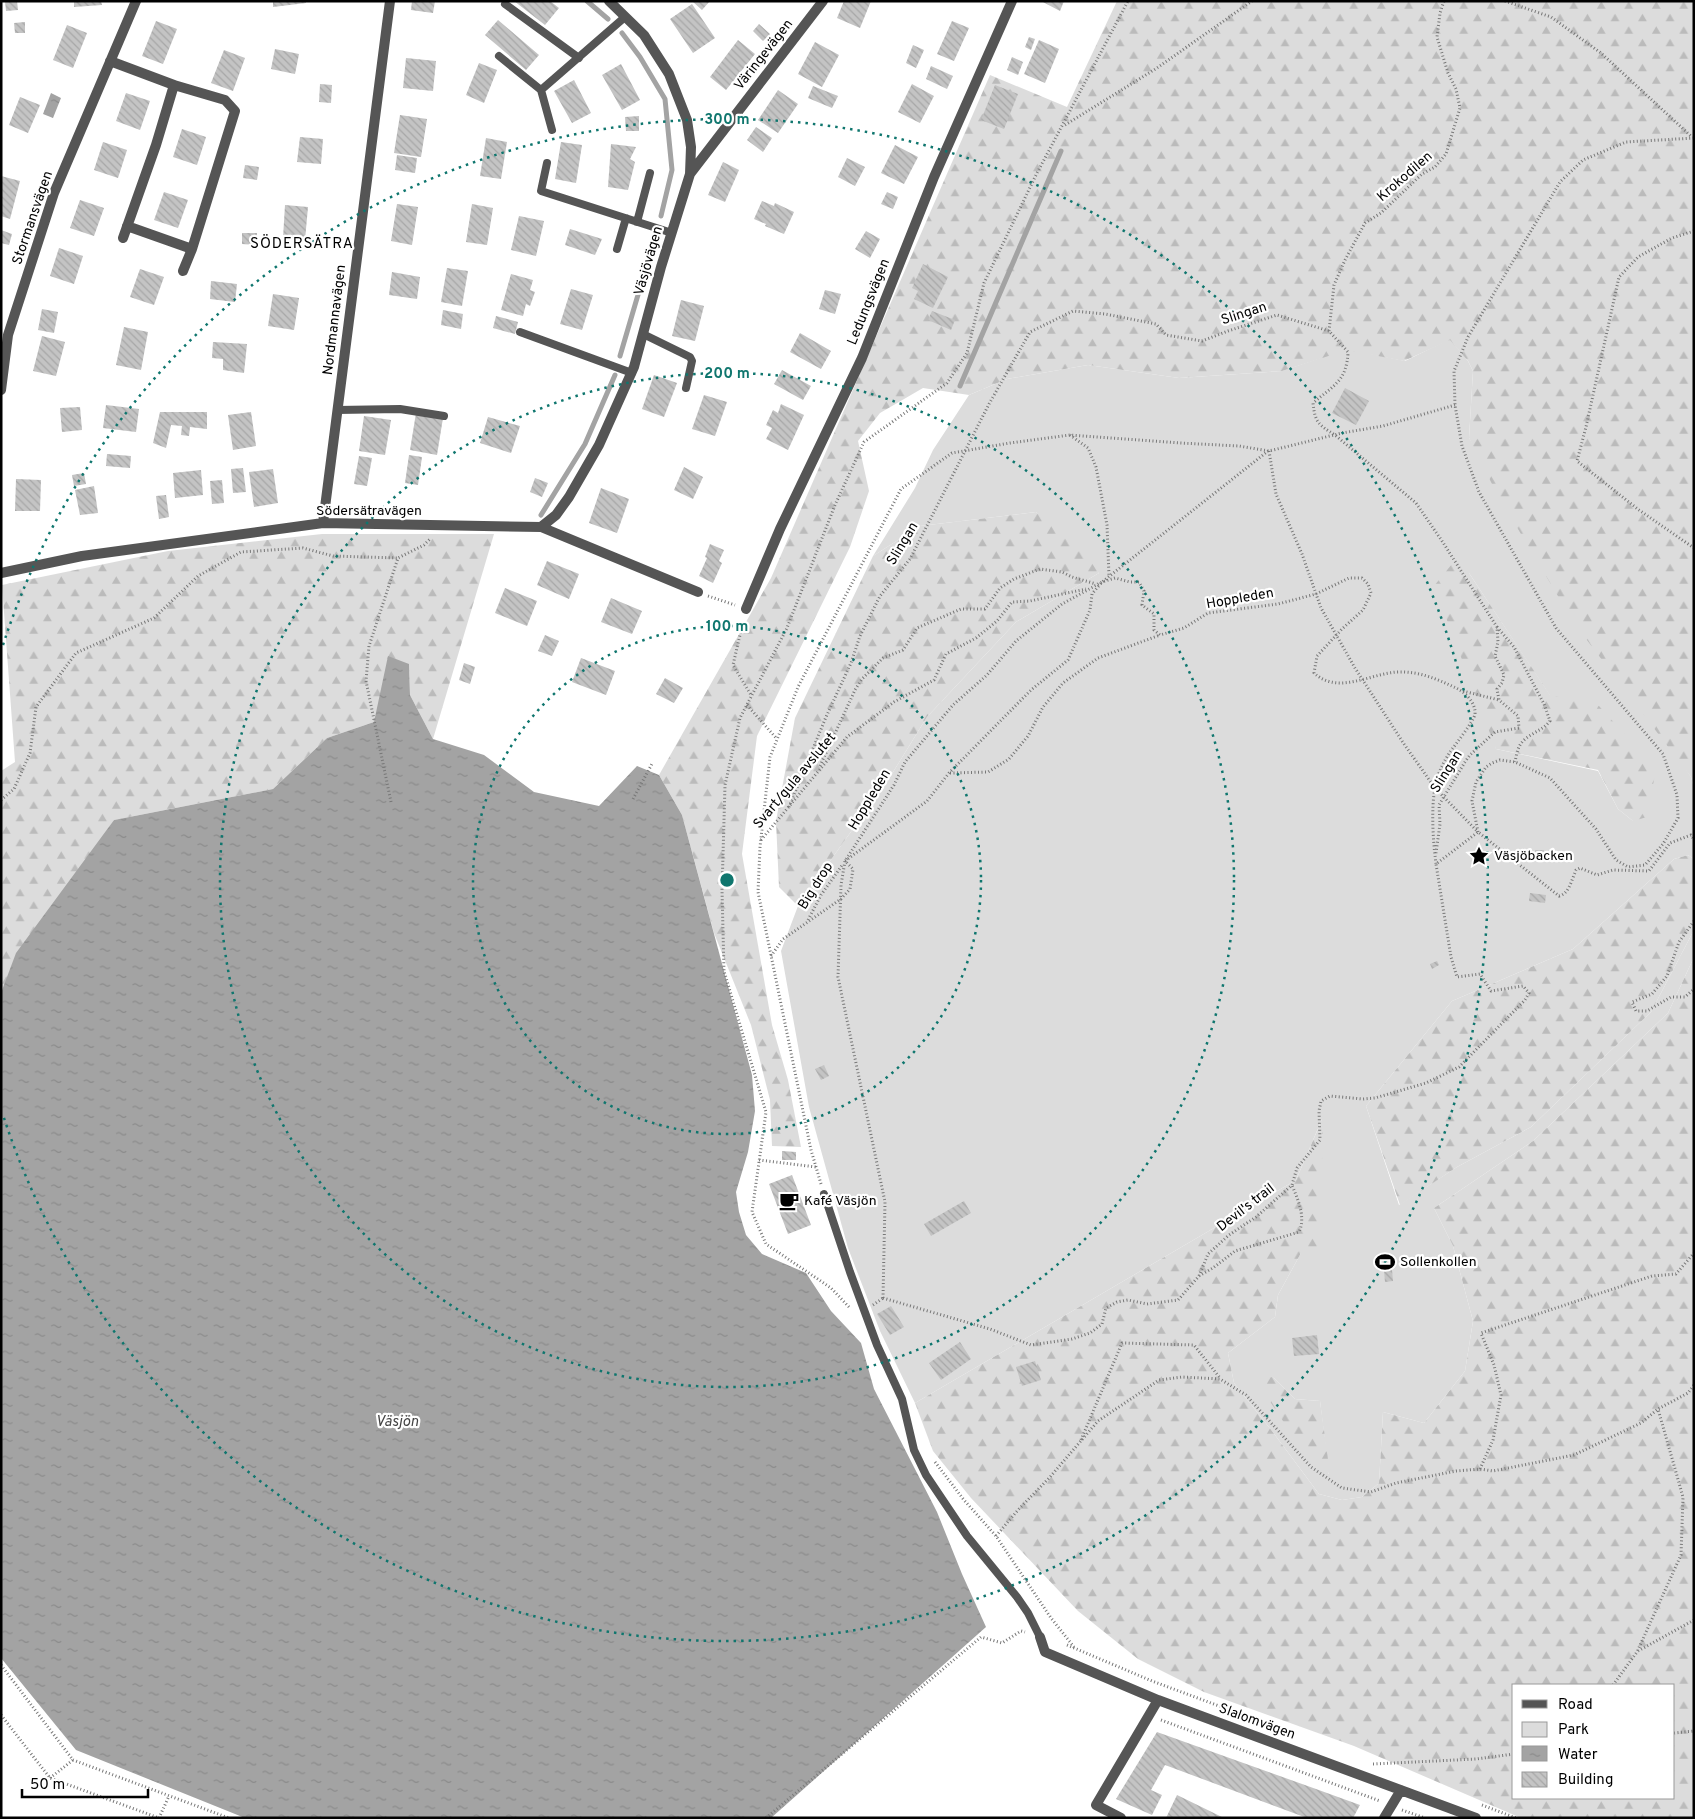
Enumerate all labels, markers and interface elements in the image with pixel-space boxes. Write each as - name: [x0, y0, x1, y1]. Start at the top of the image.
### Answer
- street label: Väringevägen: [731, 16, 797, 94]
- text: 300 m: [704, 111, 750, 130]
- street label: Krokodilen: [1374, 148, 1436, 206]
- street label: Stormansvägen: [9, 169, 57, 267]
- street label: Väsjövägen: [631, 224, 667, 298]
- district label: SÖDERSÄTRA: [250, 234, 354, 254]
- street label: Ledungsvägen: [844, 256, 894, 348]
- street label: Nordmannavägen: [320, 264, 350, 376]
- street label: Slingan: [1219, 299, 1269, 329]
- text: 200 m: [704, 365, 750, 384]
- street label: Södersätravägen: [316, 503, 422, 520]
- street label: Slingan: [884, 519, 922, 569]
- street label: Hoppleden: [1205, 585, 1275, 613]
- text: 100 m: [706, 618, 748, 637]
- street label: Svart/gula avslutet: [750, 730, 840, 832]
- street label: Slingan: [1427, 748, 1467, 796]
- street label: Hoppleden: [845, 766, 895, 834]
- place icon: Väsjöbacken: [1468, 845, 1490, 867]
- place label: Väsjöbacken: [1494, 848, 1573, 865]
- street label: Big drop: [795, 859, 837, 913]
- centre of rings: [718, 871, 736, 889]
- street label: Devil's trail: [1214, 1180, 1278, 1236]
- cafe icon: Kafé Väsjön: [778, 1190, 800, 1212]
- place label: Kafé Väsjön: [804, 1193, 877, 1210]
- sports icon: Sollenkollen: [1374, 1251, 1396, 1273]
- place label: Sollenkollen: [1400, 1254, 1477, 1271]
- water label: Väsjön: [376, 1413, 418, 1432]
- legend: [1512, 1684, 1675, 1799]
- text: Road: [1558, 1696, 1593, 1715]
- street label: Slalomvägen: [1216, 1700, 1298, 1744]
- text: Park: [1558, 1721, 1589, 1740]
- text: Water: [1558, 1746, 1598, 1765]
- scale bar: [22, 1766, 149, 1798]
- text: Building: [1558, 1771, 1613, 1790]
- text: 50 m: [30, 1776, 65, 1795]

